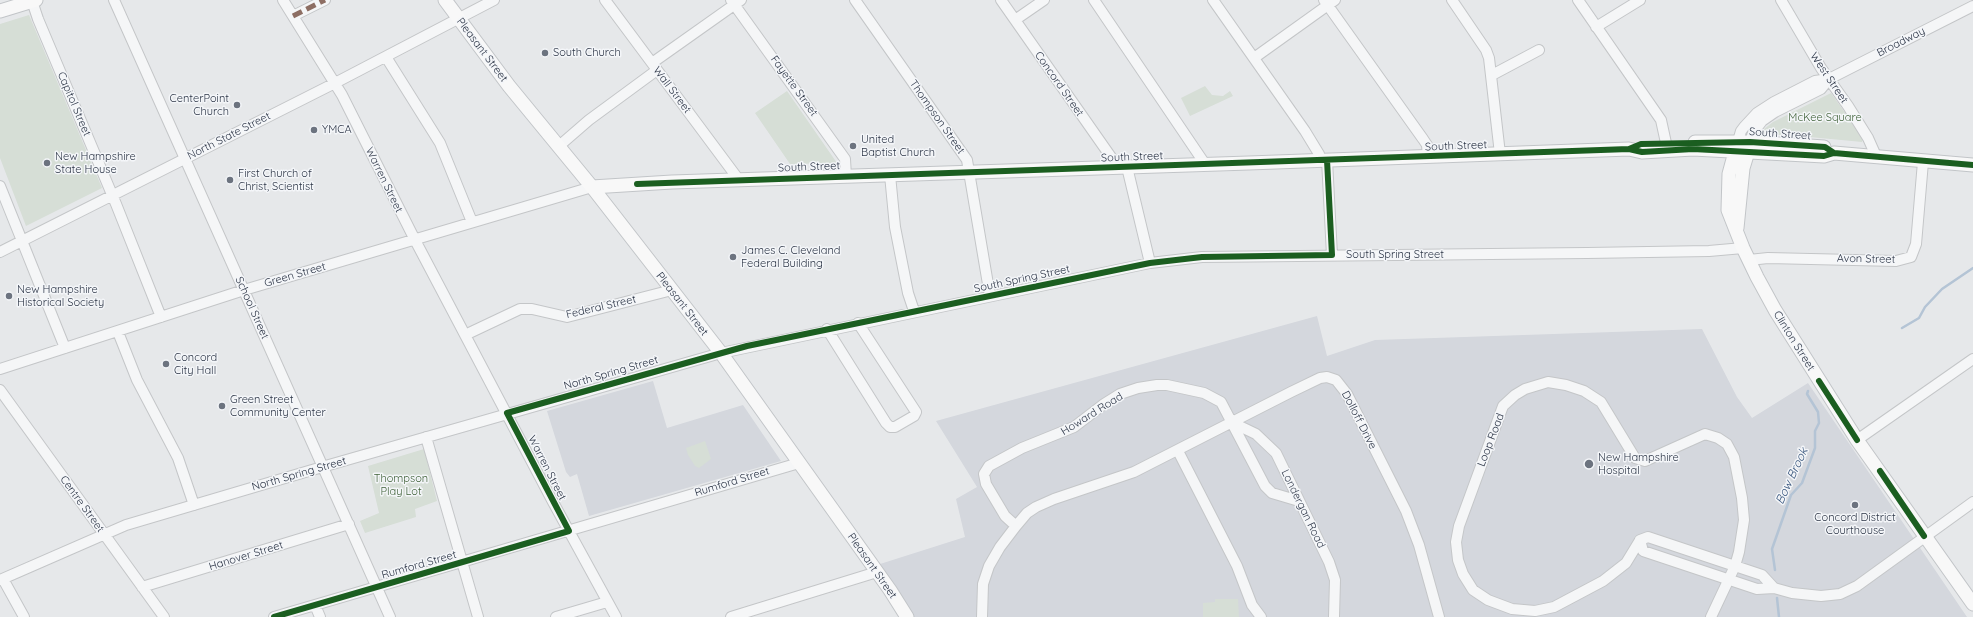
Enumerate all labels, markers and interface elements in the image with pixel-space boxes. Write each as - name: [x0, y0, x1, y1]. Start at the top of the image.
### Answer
- street label: Pleasant Street: [454, 15, 510, 85]
- street label: Broadway: [1875, 24, 1927, 60]
- place label: South Church: [553, 46, 621, 60]
- marker: South Church: [540, 48, 550, 58]
- street label: Concord Street: [1032, 49, 1086, 119]
- street label: West Street: [1807, 50, 1851, 106]
- street label: Fayette Street: [768, 53, 820, 119]
- street label: Wall Street: [650, 64, 694, 116]
- street label: Capitol Street: [54, 70, 94, 138]
- street label: Thompson Street: [907, 77, 967, 157]
- place label: CenterPoint Church: [170, 92, 229, 118]
- marker: CenterPoint Church: [232, 100, 242, 110]
- street label: North State Street: [185, 109, 273, 163]
- park label: McKee Square: [1788, 111, 1862, 125]
- place label: YMCA: [322, 123, 352, 137]
- marker: YMCA: [309, 125, 319, 135]
- street label: South Street: [1749, 125, 1811, 143]
- place label: United Baptist Church: [861, 133, 935, 159]
- street label: South Street: [1425, 138, 1487, 154]
- marker: United Baptist Church: [848, 141, 858, 151]
- street label: Warren Street: [362, 145, 406, 215]
- street label: South Street: [1101, 149, 1163, 165]
- place label: New Hampshire State House: [55, 150, 136, 176]
- marker: New Hampshire State House: [42, 158, 52, 168]
- street label: South Street: [778, 159, 840, 175]
- place label: First Church of Christ, Scientist: [238, 167, 314, 193]
- marker: First Church of Christ, Scientist: [225, 175, 235, 185]
- place label: James C. Cleveland Federal Building: [741, 244, 841, 270]
- street label: South Spring Street: [1346, 248, 1444, 262]
- marker: James C. Cleveland Federal Building: [728, 252, 738, 262]
- street label: Avon Street: [1837, 252, 1895, 266]
- street label: Green Street: [263, 260, 327, 290]
- street label: South Spring Street: [973, 262, 1071, 296]
- street label: Pleasant Street: [653, 270, 711, 338]
- street label: School Street: [232, 275, 272, 341]
- place label: New Hampshire Historical Society: [17, 283, 104, 309]
- marker: New Hampshire Historical Society: [4, 291, 14, 301]
- street label: Federal Street: [565, 293, 637, 321]
- street label: Clinton Street: [1770, 309, 1818, 373]
- place label: Concord City Hall: [174, 351, 217, 377]
- street label: North Spring Street: [562, 353, 660, 393]
- marker: Concord City Hall: [161, 359, 171, 369]
- street label: Dolloff Drive: [1339, 389, 1379, 451]
- street label: Howard Road: [1059, 390, 1125, 438]
- place label: Green Street Community Center: [230, 393, 326, 419]
- marker: Green Street Community Center: [217, 401, 227, 411]
- street label: Loop Road: [1475, 411, 1507, 469]
- street label: Warren Street: [525, 433, 569, 503]
- water label: Bow Brook: [1773, 446, 1811, 506]
- place label: New Hampshire Hospital: [1598, 451, 1679, 477]
- street label: North Spring Street: [250, 454, 348, 494]
- marker: New Hampshire Hospital: [1583, 458, 1595, 470]
- street label: Rumford Street: [693, 464, 771, 500]
- street label: Londergan Road: [1278, 467, 1328, 551]
- park label: Thompson Play Lot: [374, 472, 428, 498]
- street label: Centre Street: [57, 473, 107, 535]
- marker: Concord District Courthouse: [1850, 500, 1860, 510]
- place label: Concord District Courthouse: [1814, 511, 1896, 537]
- street label: Pleasant Street: [845, 531, 899, 601]
- street label: Hanover Street: [207, 538, 285, 574]
- street label: Rumford Street: [380, 548, 458, 582]

